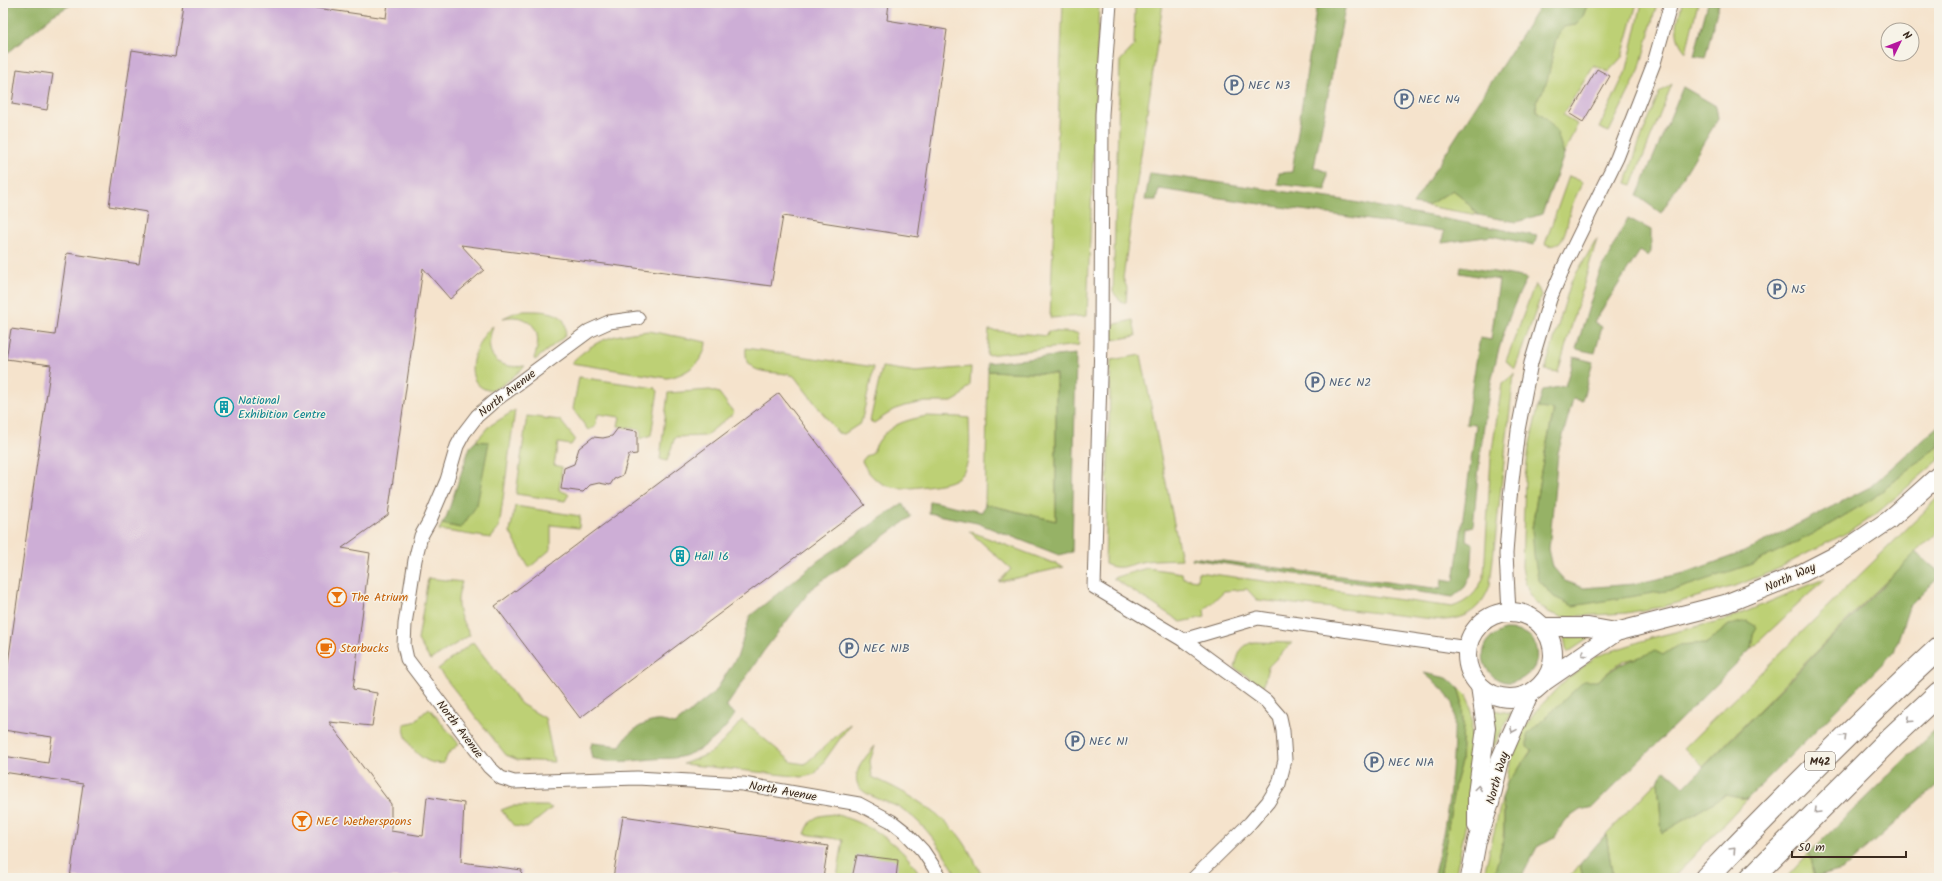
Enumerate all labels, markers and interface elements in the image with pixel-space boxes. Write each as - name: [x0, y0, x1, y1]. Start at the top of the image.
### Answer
- north arrow: [1880, 22, 1920, 62]
- text: N: [1898, 27, 1916, 45]
- parking icon: NEC N3: [1223, 74, 1245, 96]
- place label: NEC N3: [1248, 76, 1290, 95]
- parking icon: NEC N4: [1393, 88, 1415, 110]
- place label: NEC N4: [1418, 90, 1460, 109]
- parking icon: N5: [1766, 278, 1788, 300]
- place label: N5: [1791, 280, 1807, 299]
- street label: North Avenue: [474, 364, 541, 422]
- parking icon: NEC N2: [1304, 371, 1326, 393]
- place label: NEC N2: [1329, 373, 1371, 392]
- place label: National Exhibition Centre: [238, 391, 326, 424]
- building icon: National Exhibition Centre: [213, 396, 235, 418]
- building icon: Hall 16: [669, 545, 691, 567]
- place label: Hall 16: [694, 547, 729, 566]
- street label: North Way: [1762, 558, 1819, 597]
- bar icon: The Atrium: [326, 586, 348, 608]
- place label: The Atrium: [351, 588, 409, 607]
- cafe icon: Starbucks: [315, 637, 337, 659]
- parking icon: NEC N1B: [838, 637, 860, 659]
- place label: Starbucks: [340, 639, 389, 658]
- place label: NEC N1B: [863, 639, 910, 658]
- one-way arrow: [1581, 649, 1588, 657]
- street label: North Avenue: [431, 696, 488, 763]
- one-way arrow: [1907, 715, 1915, 723]
- one-way arrow: [1510, 725, 1518, 733]
- parking icon: NEC N1: [1064, 730, 1086, 752]
- place label: NEC N1: [1089, 732, 1128, 751]
- one-way arrow: [1839, 734, 1847, 742]
- street label: North Way: [1481, 749, 1514, 807]
- parking icon: NEC N1A: [1363, 751, 1385, 773]
- road number: M42: [1805, 752, 1835, 770]
- place label: NEC N1A: [1388, 753, 1434, 772]
- street label: North Avenue: [747, 776, 819, 807]
- one-way arrow: [1473, 785, 1482, 791]
- one-way arrow: [1814, 806, 1822, 814]
- bar icon: NEC Wetherspoons: [291, 810, 313, 832]
- place label: NEC Wetherspoons: [316, 812, 412, 831]
- scale bar: [1792, 833, 1906, 859]
- text: 50 m: [1798, 838, 1825, 857]
- one-way arrow: [1728, 847, 1736, 855]

